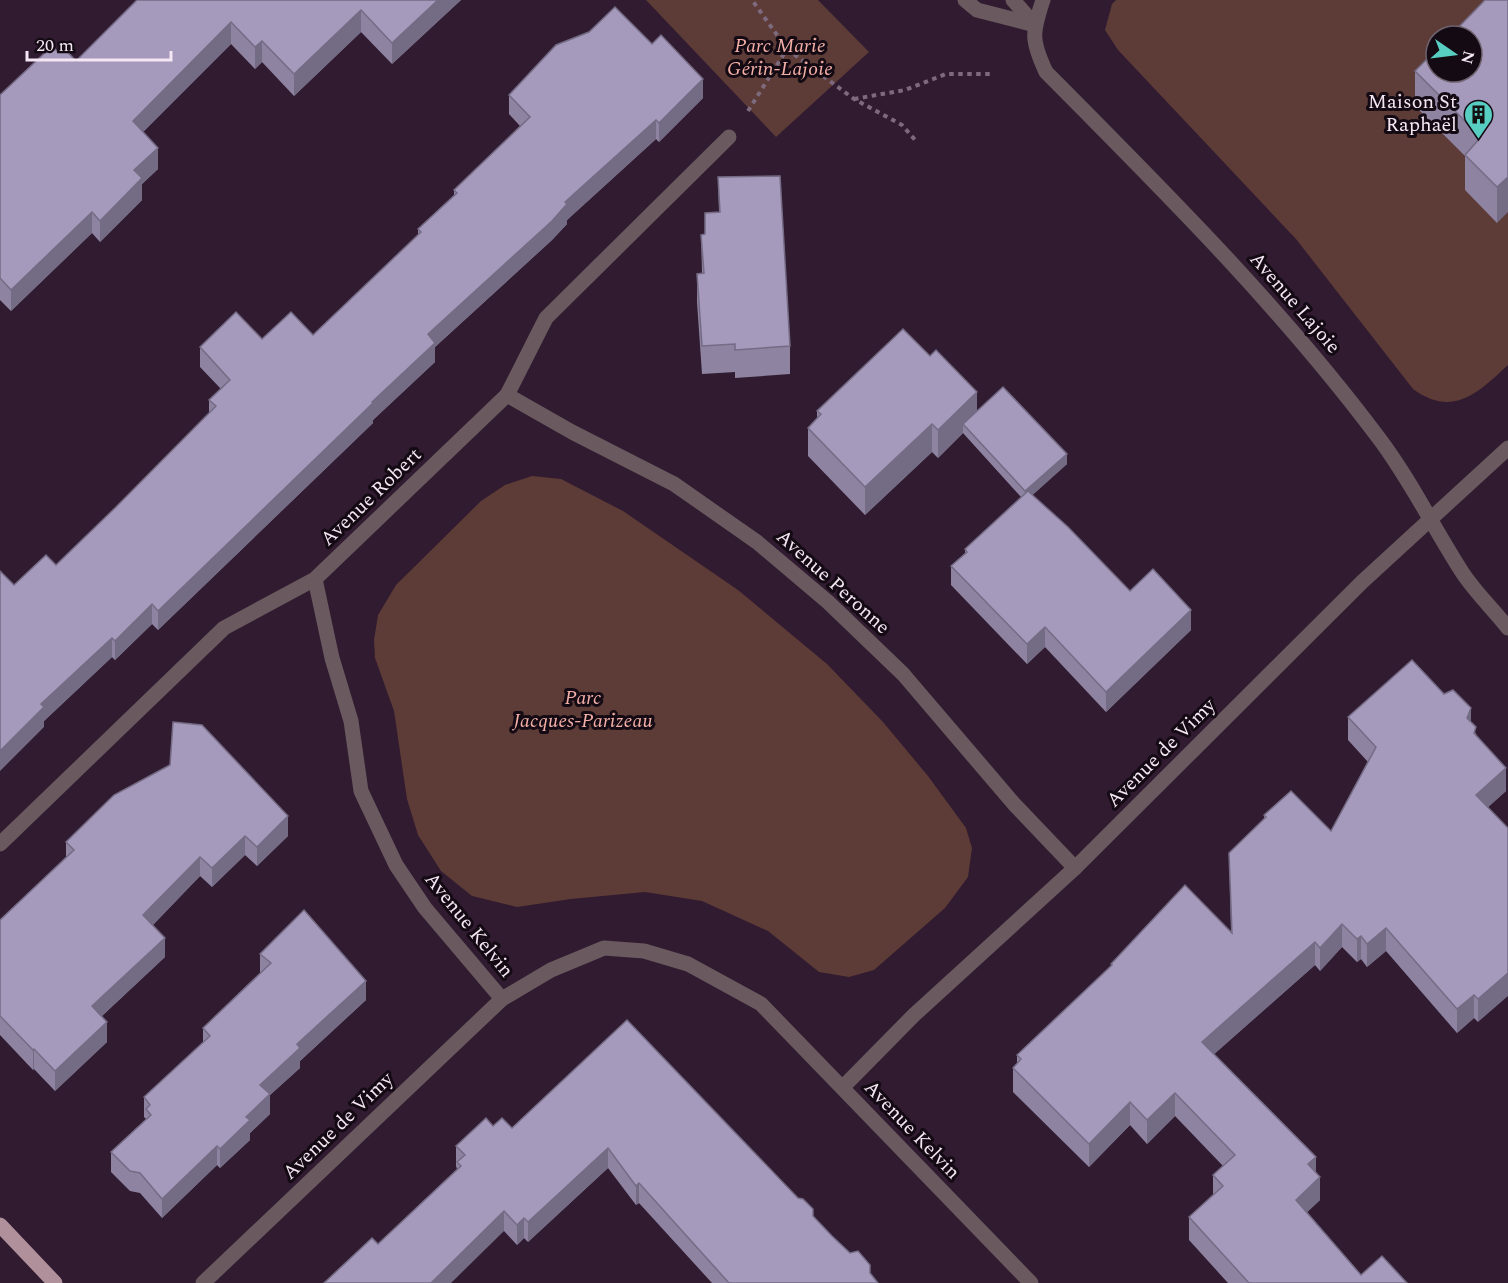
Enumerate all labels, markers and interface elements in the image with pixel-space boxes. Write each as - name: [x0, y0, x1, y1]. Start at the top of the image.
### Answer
- scale bar: [27, 24, 171, 62]
- north arrow: [1424, 24, 1484, 84]
- park label: Parc Marie Gérin-Lajoie: [727, 31, 833, 84]
- text: 20 m: [36, 32, 74, 59]
- text: N: [1454, 48, 1481, 67]
- place label: Maison St Raphaël: [1368, 87, 1457, 140]
- building icon: Maison St Raphaël: [1462, 98, 1494, 140]
- street label: Avenue Lajoie: [1242, 245, 1348, 361]
- street label: Avenue Robert: [313, 441, 429, 553]
- street label: Avenue Peronne: [769, 522, 897, 642]
- park label: Parc Jacques-Parizeau: [511, 683, 653, 736]
- street label: Avenue de Vimy: [1099, 690, 1224, 815]
- street label: Avenue Kelvin: [417, 866, 521, 984]
- street label: Avenue de Vimy: [276, 1064, 401, 1187]
- street label: Avenue Kelvin: [857, 1074, 967, 1186]

